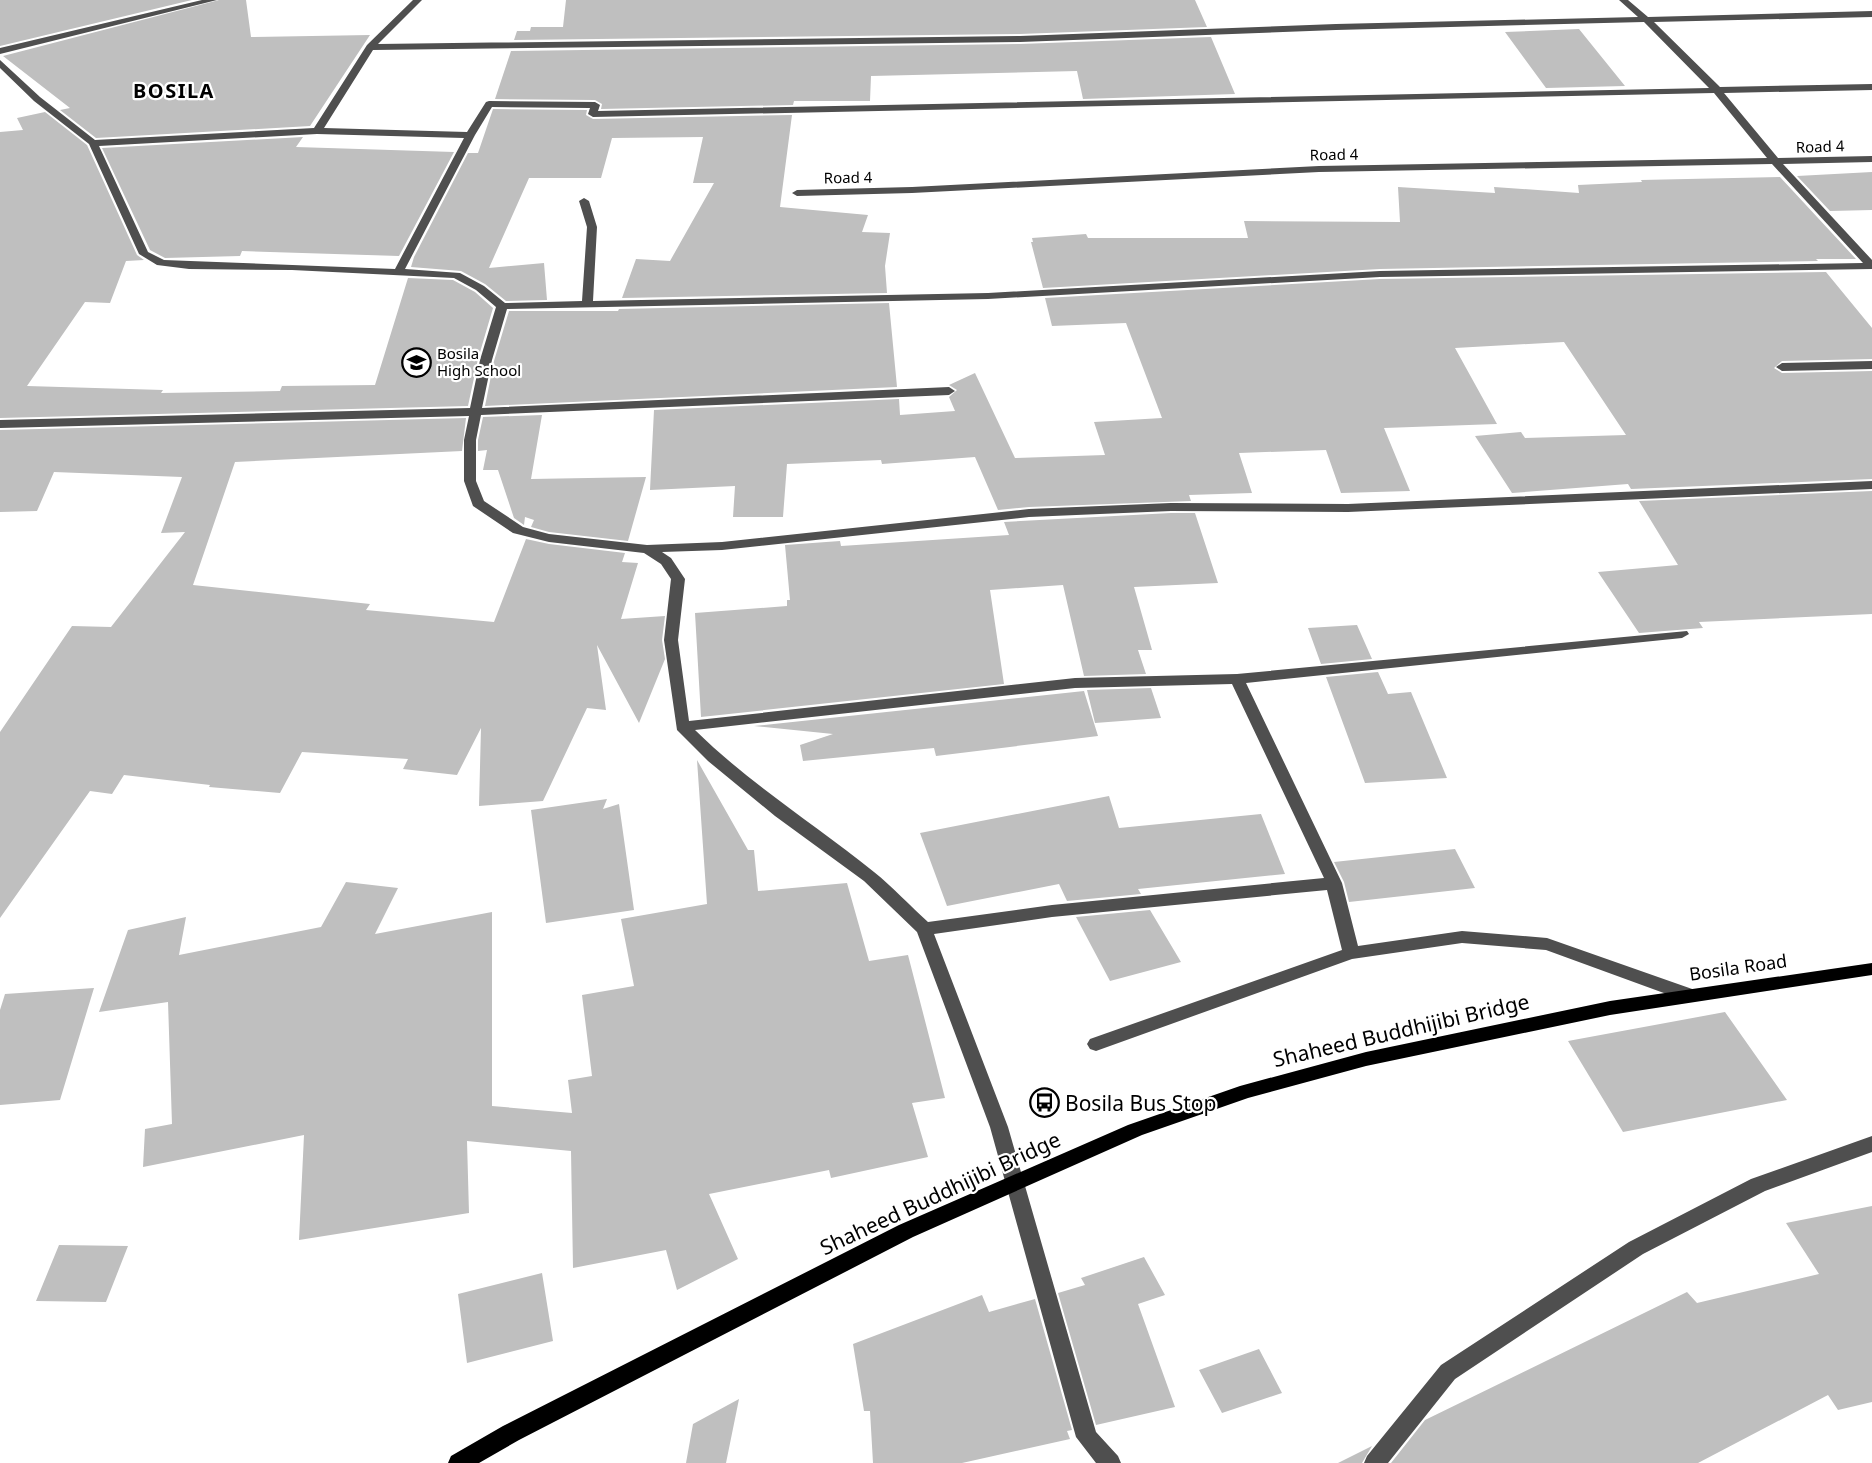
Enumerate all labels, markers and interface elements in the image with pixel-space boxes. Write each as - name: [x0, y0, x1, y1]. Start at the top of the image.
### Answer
- district label: BOSILA: [133, 77, 215, 104]
- street label: Road 4: [1795, 135, 1845, 157]
- street label: Road 4: [1310, 144, 1359, 164]
- street label: Road 4: [824, 167, 873, 187]
- place label: Bosila High School: [437, 343, 521, 380]
- school or university icon: Bosila High School: [400, 346, 432, 378]
- street label: Bosila Road: [1688, 948, 1788, 986]
- street label: Shaheed Buddhijibi Bridge: [1270, 987, 1532, 1073]
- bus stop icon: Bosila Bus Stop: [1028, 1087, 1060, 1119]
- place label: Bosila Bus Stop: [1065, 1089, 1216, 1117]
- street label: Shaheed Buddhijibi Bridge: [815, 1125, 1065, 1261]

